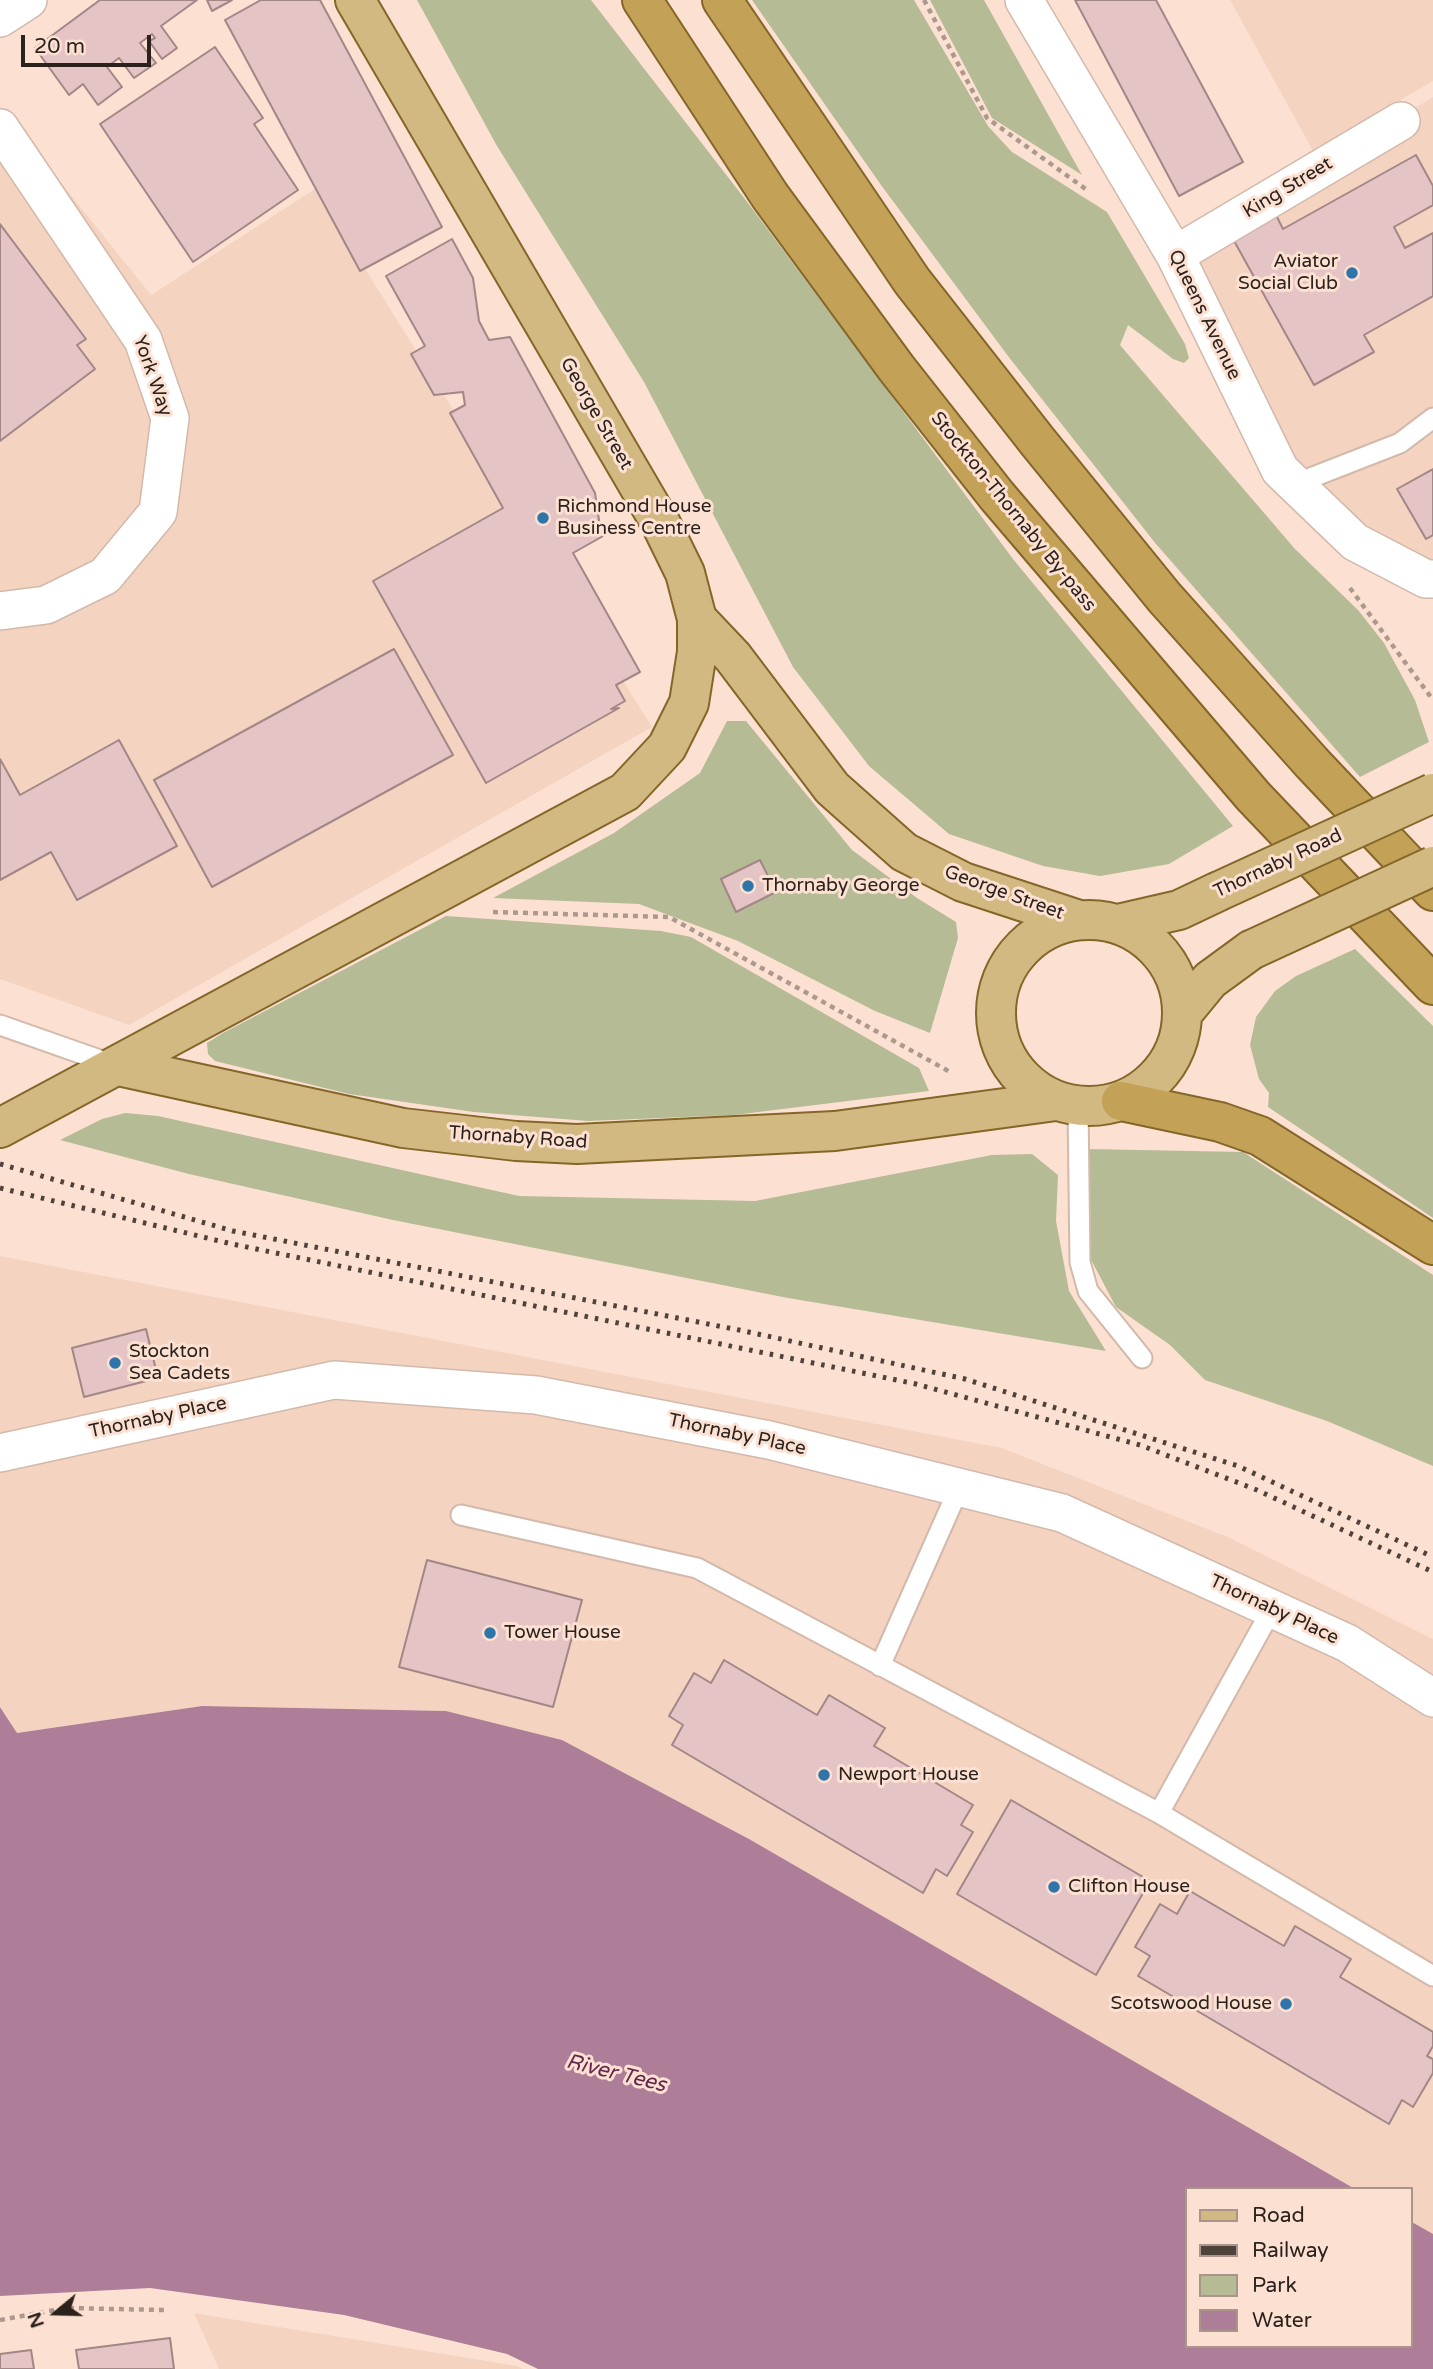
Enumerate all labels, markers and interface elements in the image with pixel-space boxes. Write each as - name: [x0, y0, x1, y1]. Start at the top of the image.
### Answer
- scale bar: [24, 21, 154, 65]
- text: 20 m: [34, 34, 85, 59]
- street label: King Street: [1239, 152, 1337, 224]
- street label: Queens Avenue: [1163, 246, 1245, 384]
- place label: Aviator Social Club: [1238, 251, 1338, 295]
- marker: Aviator Social Club: [1344, 265, 1360, 281]
- street label: York Way: [128, 333, 176, 419]
- street label: George Street: [555, 354, 637, 474]
- street label: Stockton-Thornaby By-pass: [925, 408, 1101, 616]
- place label: Richmond House Business Centre: [557, 496, 712, 540]
- marker: Richmond House Business Centre: [535, 510, 551, 526]
- street label: Thornaby Road: [1210, 824, 1346, 904]
- street label: George Street: [941, 861, 1067, 925]
- place label: Thornaby George: [762, 875, 920, 897]
- marker: Thornaby George: [740, 878, 756, 894]
- street label: Thornaby Road: [448, 1122, 588, 1154]
- place label: Stockton Sea Cadets: [129, 1341, 230, 1385]
- marker: Stockton Sea Cadets: [107, 1355, 123, 1371]
- street label: Thornaby Place: [87, 1392, 229, 1444]
- street label: Thornaby Place: [666, 1409, 808, 1461]
- street label: Thornaby Place: [1206, 1570, 1342, 1650]
- place label: Tower House: [504, 1622, 621, 1644]
- marker: Tower House: [482, 1625, 498, 1641]
- place label: Newport House: [838, 1764, 979, 1786]
- marker: Newport House: [816, 1767, 832, 1783]
- place label: Clifton House: [1068, 1876, 1190, 1898]
- marker: Clifton House: [1046, 1879, 1062, 1895]
- place label: Scotswood House: [1110, 1993, 1272, 2015]
- marker: Scotswood House: [1278, 1996, 1294, 2012]
- water label: River Tees: [564, 2049, 668, 2099]
- legend: [1184, 2187, 1412, 2348]
- text: Road: [1252, 2203, 1305, 2228]
- text: Railway: [1252, 2238, 1329, 2263]
- text: Park: [1252, 2273, 1297, 2298]
- north arrow: [21, 2278, 91, 2348]
- text: Water: [1252, 2308, 1312, 2333]
- text: N: [23, 2309, 49, 2331]

